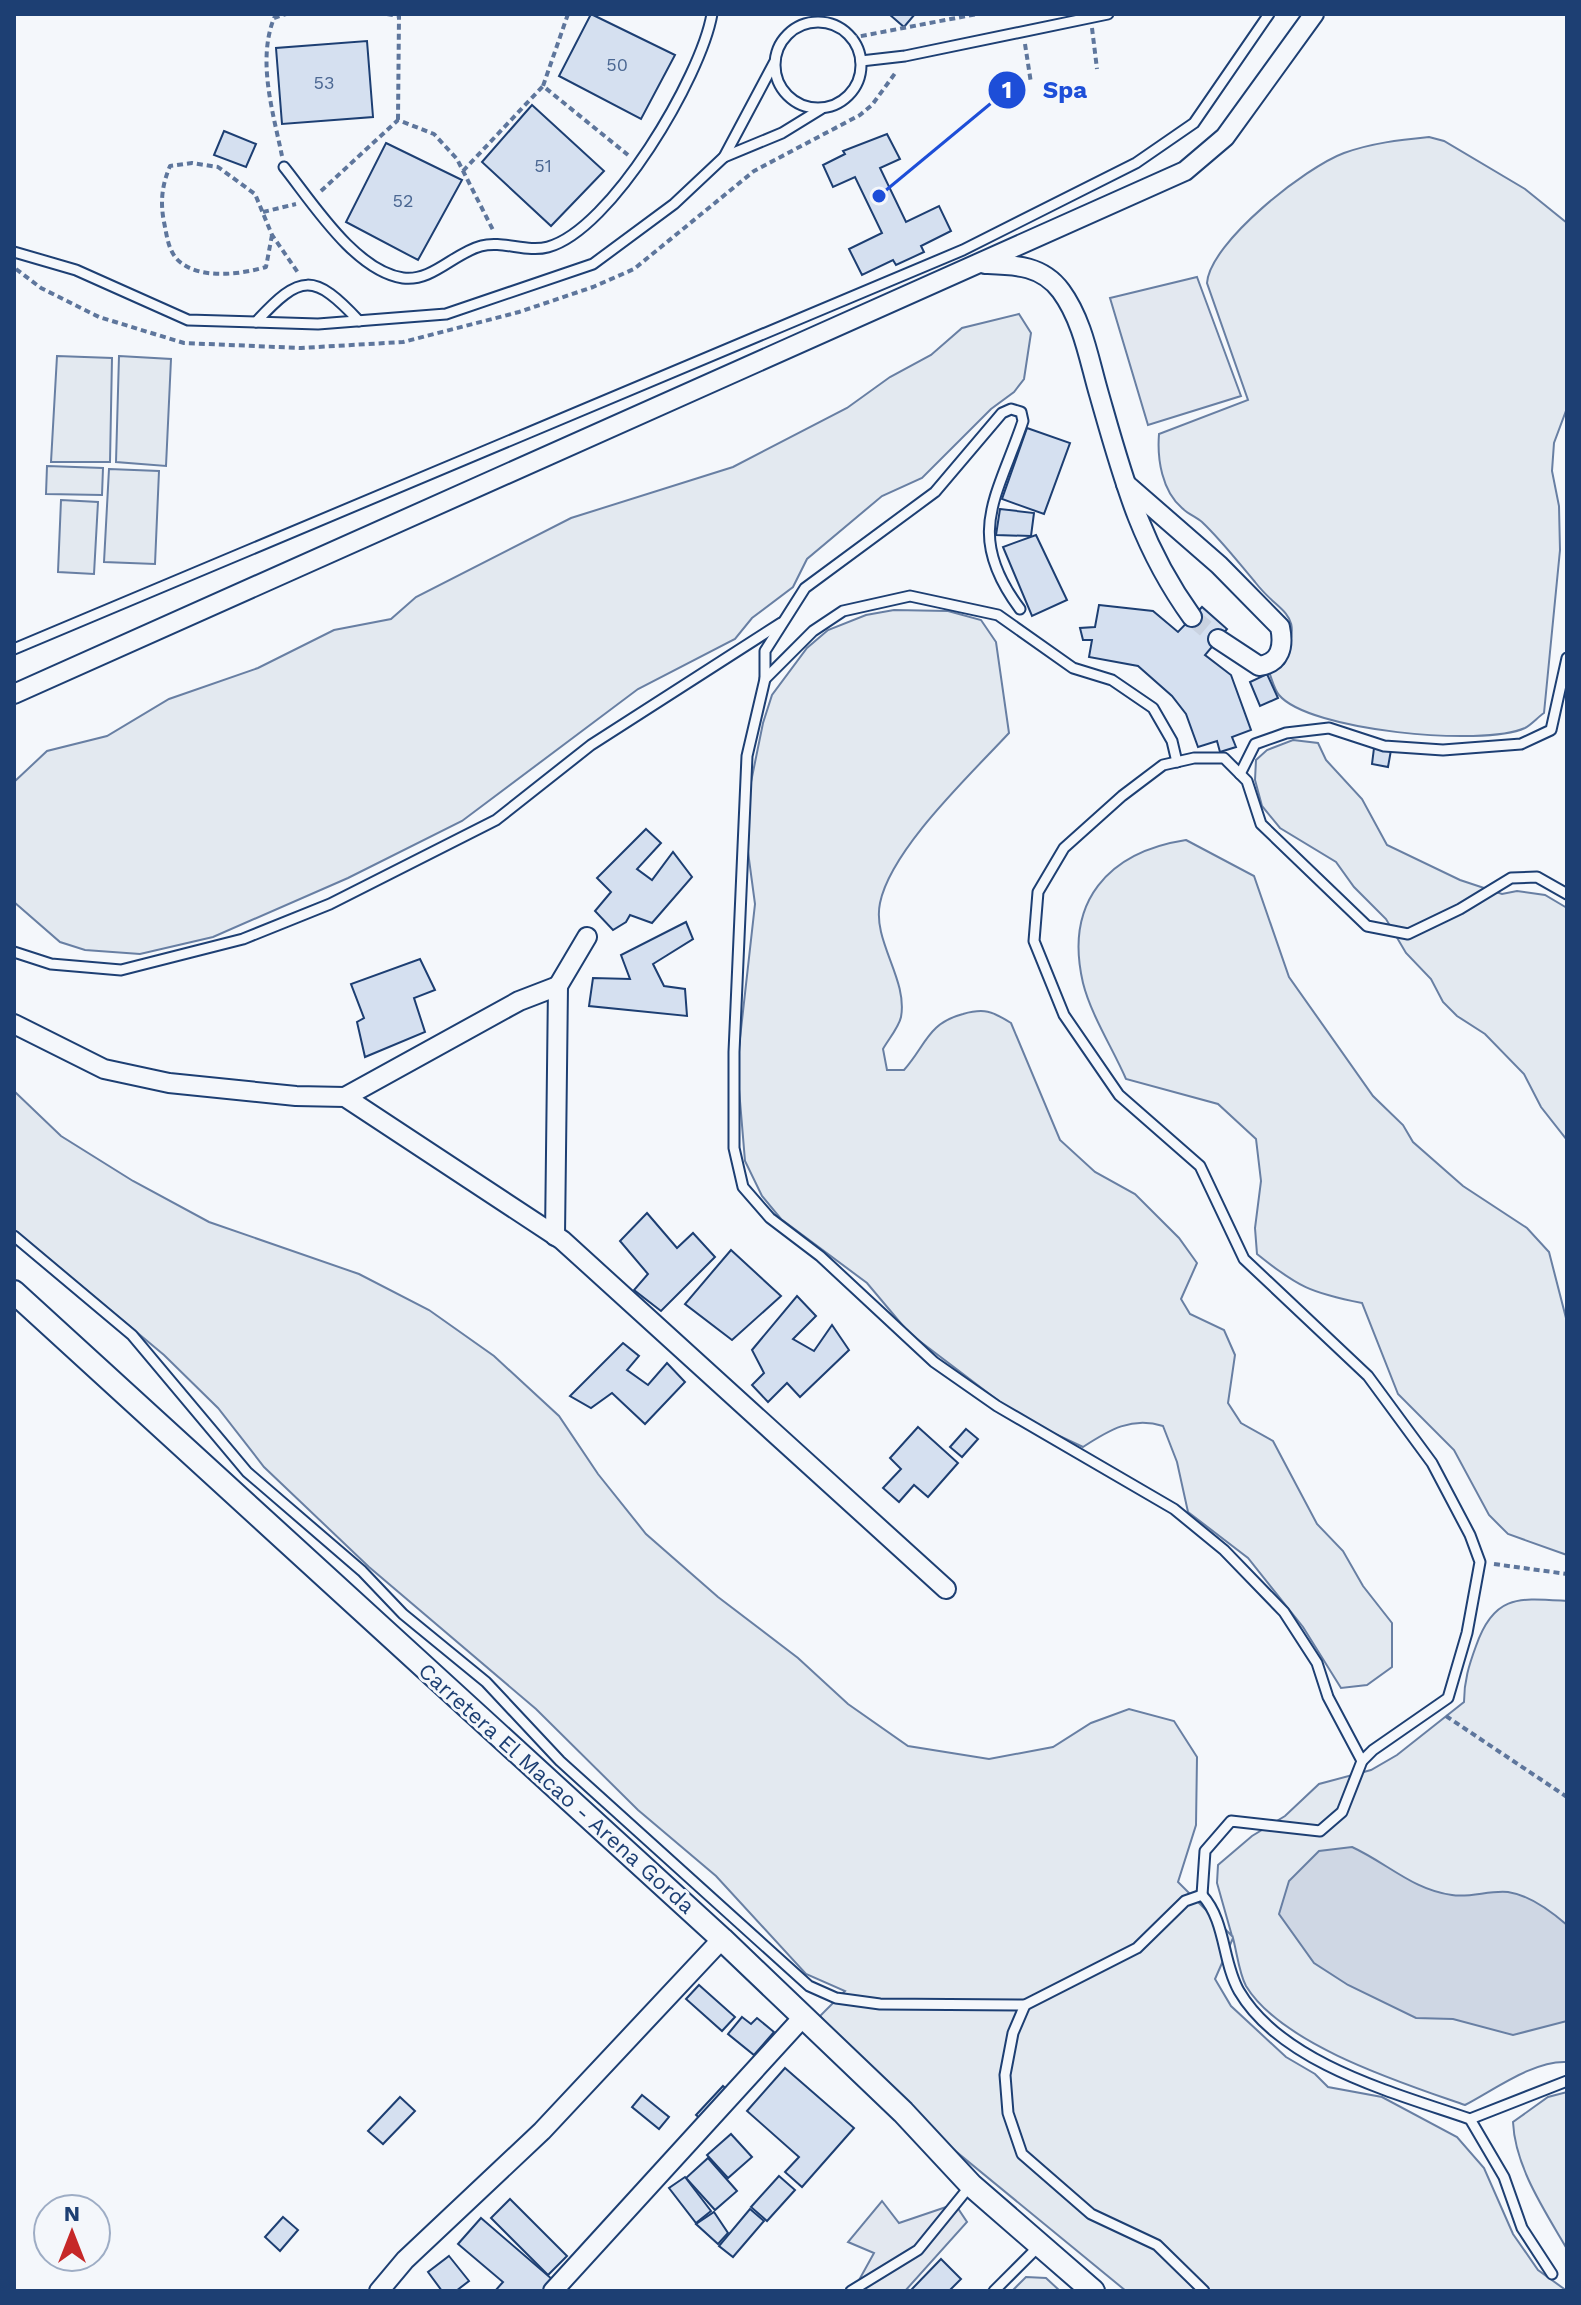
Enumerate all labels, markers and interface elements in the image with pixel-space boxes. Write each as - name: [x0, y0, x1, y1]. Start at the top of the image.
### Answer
- house number: 50: [606, 54, 628, 75]
- callout: Spa: [987, 66, 1103, 114]
- house number: 53: [314, 72, 334, 93]
- text: 1: [1002, 76, 1012, 104]
- text: Spa: [1043, 76, 1087, 104]
- house number: 51: [534, 155, 552, 176]
- house number: 52: [393, 190, 413, 211]
- street label: Carretera El Macao - Arena Gorda: [414, 1658, 700, 1919]
- north arrow: [32, 2193, 112, 2273]
- text: N: [64, 2201, 80, 2226]

